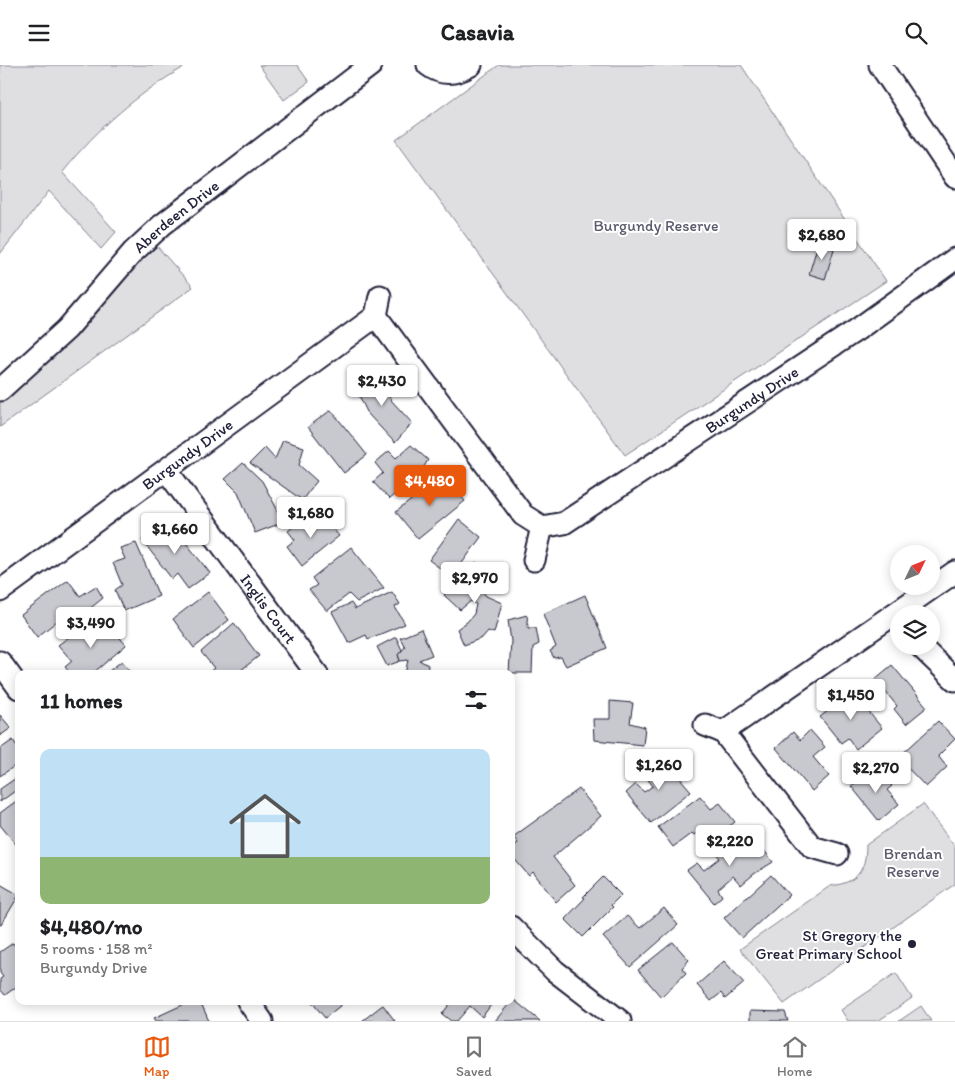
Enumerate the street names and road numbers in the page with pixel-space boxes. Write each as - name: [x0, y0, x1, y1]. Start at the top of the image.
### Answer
- street label: Aberdeen Drive: [129, 176, 222, 256]
- street label: Burgundy Drive: [701, 362, 802, 437]
- street label: Burgundy Drive: [138, 415, 236, 493]
- street label: Inglis Court: [237, 570, 301, 647]

